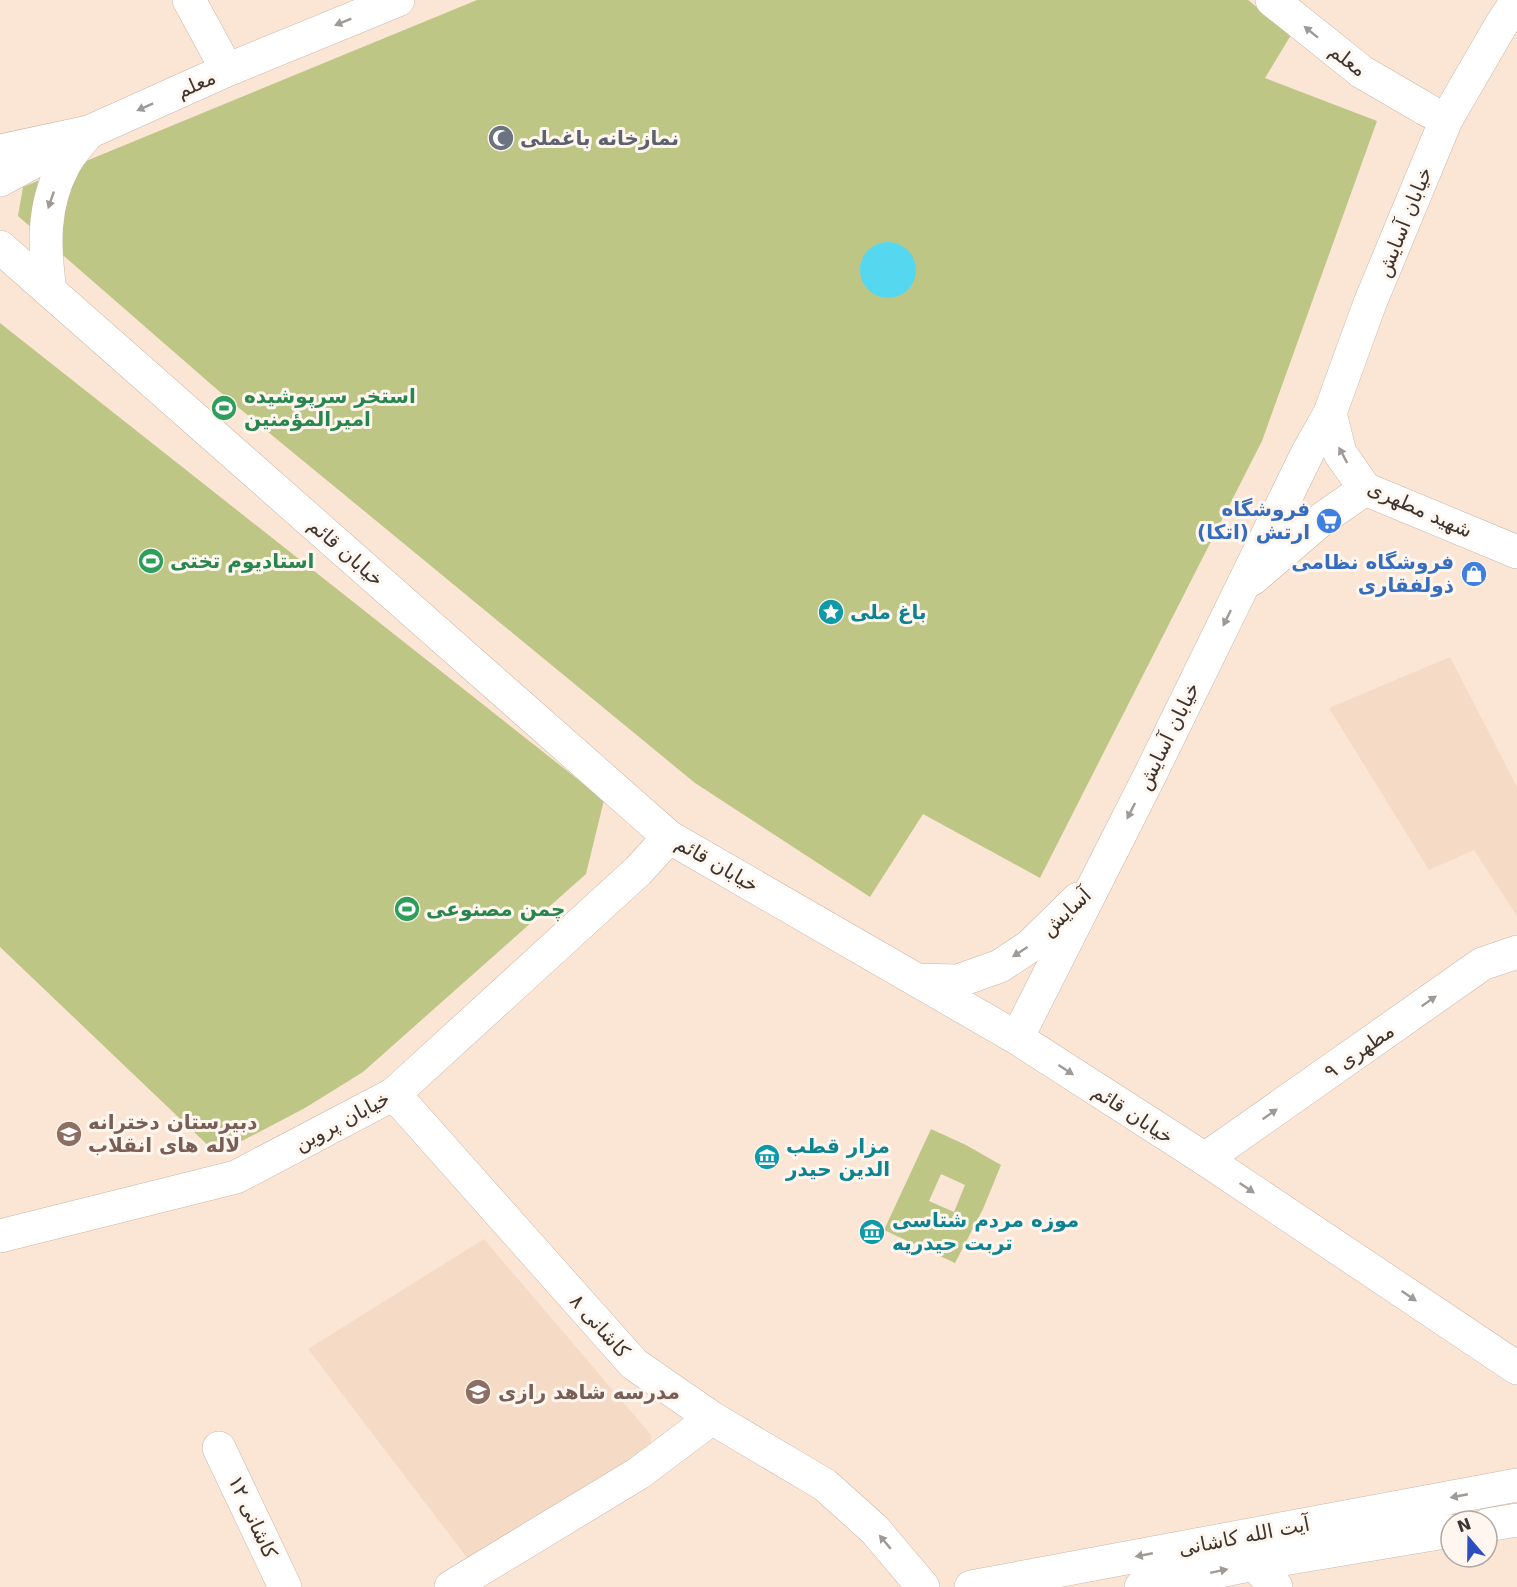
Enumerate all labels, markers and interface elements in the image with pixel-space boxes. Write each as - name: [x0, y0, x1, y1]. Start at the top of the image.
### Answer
- one-way arrow: [334, 17, 352, 27]
- one-way arrow: [1303, 25, 1319, 38]
- street label: معلم: [1325, 38, 1371, 82]
- street label: معلم: [173, 65, 219, 103]
- one-way arrow: [136, 102, 153, 111]
- mosque icon: نمازخانه باغملی: [486, 123, 516, 153]
- place label: نمازخانه باغملی: [520, 126, 679, 150]
- street label: خیابان آسایش: [1370, 163, 1437, 281]
- one-way arrow: [45, 191, 55, 209]
- place label: استخر سرپوشیده امیرالمؤمنین: [244, 384, 416, 431]
- sports icon: استخر سرپوشیده امیرالمؤمنین: [209, 393, 239, 423]
- one-way arrow: [1338, 446, 1348, 464]
- street label: شهید مطهری: [1364, 475, 1476, 543]
- place label: فروشگاه ارتش (اتکا): [1197, 497, 1310, 544]
- supermarket icon: فروشگاه ارتش (اتکا): [1314, 506, 1344, 536]
- street label: خیابان قائم: [304, 513, 388, 591]
- sports icon: استادیوم تختی: [136, 546, 166, 576]
- place label: استادیوم تختی: [170, 549, 314, 573]
- place label: فروشگاه نظامی ذولفقاری: [1291, 550, 1454, 597]
- shop icon: فروشگاه نظامی ذولفقاری: [1459, 559, 1489, 589]
- place icon: باغ ملی: [816, 597, 846, 627]
- place label: باغ ملی: [850, 600, 926, 624]
- one-way arrow: [1222, 609, 1231, 626]
- street label: خیابان آسایش: [1131, 678, 1204, 794]
- one-way arrow: [1126, 803, 1136, 820]
- street label: خیابان قائم: [671, 831, 763, 897]
- street label: آسایش: [1035, 881, 1097, 941]
- sports icon: چمن مصنوعی: [392, 894, 422, 924]
- place label: چمن مصنوعی: [426, 897, 565, 922]
- one-way arrow: [1012, 947, 1028, 958]
- one-way arrow: [1421, 995, 1437, 1007]
- street label: مطهری ۹: [1319, 1018, 1399, 1084]
- one-way arrow: [1058, 1065, 1074, 1076]
- street label: خیابان قائم: [1088, 1079, 1178, 1149]
- street label: خیابان پروین: [290, 1086, 394, 1157]
- one-way arrow: [1262, 1109, 1278, 1120]
- place label: دبیرستان دخترانه لاله های انقلاب: [88, 1110, 258, 1157]
- school or university icon: دبیرستان دخترانه لاله های انقلاب: [54, 1119, 84, 1149]
- place label: مزار قطب الدین حیدر: [785, 1134, 890, 1181]
- museum icon: مزار قطب الدین حیدر: [752, 1142, 782, 1172]
- one-way arrow: [1239, 1182, 1255, 1193]
- place label: موزه مردم شتاسی تربت حیدریه: [892, 1208, 1079, 1255]
- museum icon: موزه مردم شتاسی تربت حیدریه: [857, 1217, 887, 1247]
- street label: کاشانی ۸: [565, 1289, 635, 1363]
- one-way arrow: [1401, 1290, 1417, 1301]
- school or university icon: مدرسه شاهد رازی: [463, 1377, 493, 1407]
- place label: مدرسه شاهد رازی: [498, 1380, 680, 1404]
- street label: کاشانی ۱۲: [223, 1472, 283, 1563]
- one-way arrow: [1450, 1492, 1469, 1501]
- north arrow: [1439, 1509, 1499, 1569]
- street label: آیت الله کاشانی: [1176, 1510, 1313, 1560]
- text: N: [1454, 1514, 1474, 1537]
- one-way arrow: [879, 1535, 892, 1550]
- one-way arrow: [1134, 1551, 1153, 1560]
- one-way arrow: [1210, 1566, 1229, 1575]

